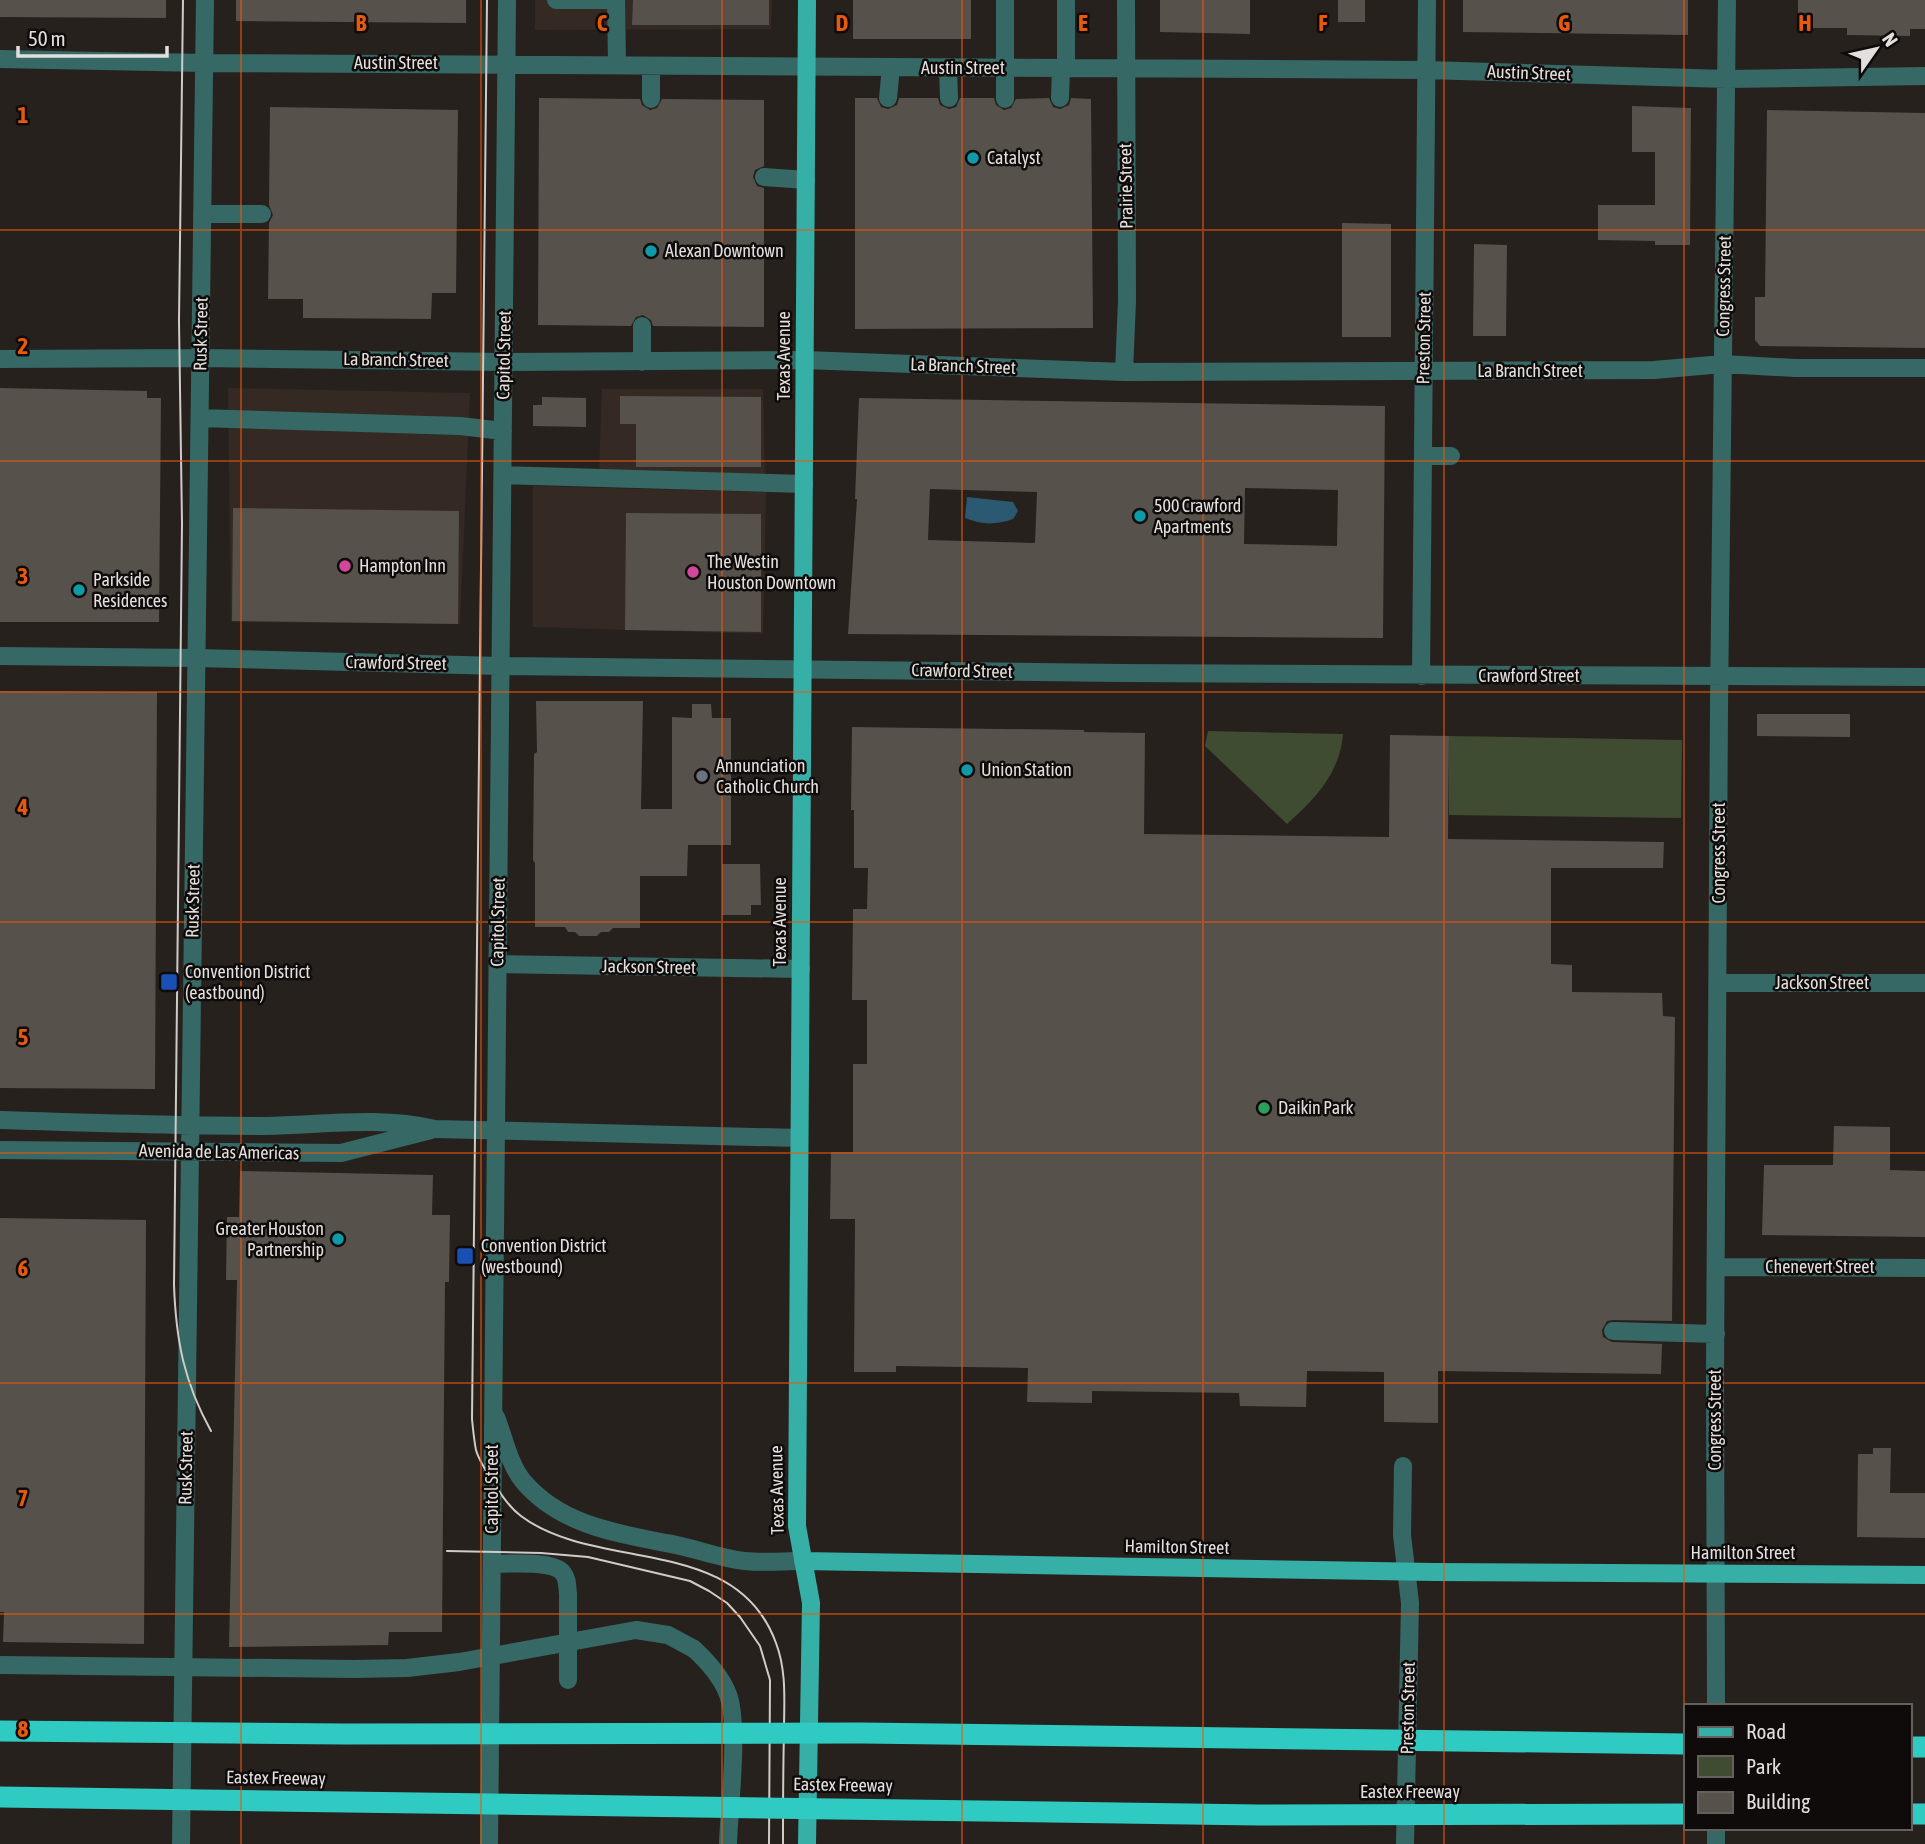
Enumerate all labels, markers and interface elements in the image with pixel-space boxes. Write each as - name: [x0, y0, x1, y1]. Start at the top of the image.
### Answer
- text: B: [356, 10, 367, 36]
- text: C: [597, 10, 608, 36]
- text: D: [836, 10, 849, 36]
- text: E: [1078, 10, 1088, 36]
- text: F: [1318, 10, 1328, 36]
- text: G: [1558, 10, 1570, 36]
- text: H: [1798, 10, 1812, 36]
- scale bar: [18, 14, 166, 58]
- north arrow: [1841, 14, 1911, 84]
- text: 50 m: [28, 26, 66, 50]
- text: N: [1878, 29, 1902, 50]
- street label: Austin Street: [354, 52, 438, 73]
- street label: Austin Street: [921, 57, 1005, 78]
- street label: Austin Street: [1487, 61, 1571, 84]
- text: 1: [18, 102, 29, 128]
- street label: Prairie Street: [1114, 143, 1137, 229]
- place label: Catalyst: [987, 147, 1041, 168]
- marker: Catalyst: [965, 150, 981, 166]
- street label: Congress Street: [1712, 235, 1735, 337]
- place label: Alexan Downtown: [665, 240, 784, 261]
- marker: Alexan Downtown: [643, 243, 659, 259]
- street label: Preston Street: [1412, 291, 1435, 385]
- street label: Rusk Street: [189, 297, 212, 371]
- street label: Capitol Street: [492, 310, 515, 400]
- street label: Texas Avenue: [773, 311, 794, 401]
- text: 2: [18, 333, 28, 359]
- street label: La Branch Street: [343, 348, 449, 371]
- street label: La Branch Street: [910, 353, 1016, 378]
- street label: La Branch Street: [1477, 360, 1583, 381]
- place label: 500 Crawford Apartments: [1154, 495, 1241, 537]
- marker: 500 Crawford Apartments: [1132, 508, 1148, 524]
- place label: The Westin Houston Downtown: [707, 551, 836, 593]
- place label: Hampton Inn: [359, 555, 446, 576]
- marker: Hampton Inn: [337, 558, 353, 574]
- text: 3: [18, 563, 28, 589]
- marker: The Westin Houston Downtown: [685, 564, 701, 580]
- place label: Parkside Residences: [93, 569, 167, 611]
- marker: Parkside Residences: [71, 582, 87, 598]
- street label: Crawford Street: [345, 651, 447, 674]
- street label: Crawford Street: [911, 659, 1013, 682]
- street label: Crawford Street: [1478, 665, 1580, 686]
- place label: Annunciation Catholic Church: [716, 755, 819, 797]
- place label: Union Station: [981, 759, 1072, 780]
- marker: Union Station: [959, 762, 975, 778]
- marker: Annunciation Catholic Church: [694, 768, 710, 784]
- text: 4: [17, 794, 29, 820]
- street label: Congress Street: [1708, 802, 1729, 904]
- street label: Rusk Street: [181, 864, 204, 938]
- street label: Capitol Street: [486, 877, 509, 967]
- street label: Texas Avenue: [769, 877, 790, 967]
- street label: Jackson Street: [602, 955, 696, 978]
- place label: Convention District (eastbound): [185, 961, 310, 1003]
- marker: Convention District (eastbound): [159, 972, 179, 992]
- street label: Jackson Street: [1775, 972, 1869, 993]
- text: 5: [18, 1024, 29, 1050]
- place label: Daikin Park: [1278, 1097, 1353, 1118]
- marker: Daikin Park: [1256, 1100, 1272, 1116]
- street label: Avenida de Las Americas: [139, 1140, 299, 1163]
- place label: Greater Houston Partnership: [215, 1218, 324, 1260]
- marker: Greater Houston Partnership: [330, 1231, 346, 1247]
- place label: Convention District (westbound): [481, 1235, 606, 1277]
- marker: Convention District (westbound): [455, 1246, 475, 1266]
- text: 6: [18, 1255, 29, 1281]
- street label: Chenevert Street: [1765, 1256, 1875, 1277]
- street label: Congress Street: [1704, 1369, 1725, 1471]
- street label: Rusk Street: [174, 1431, 197, 1505]
- street label: Capitol Street: [481, 1444, 502, 1534]
- street label: Texas Avenue: [765, 1445, 788, 1535]
- text: 7: [18, 1485, 28, 1511]
- street label: Hamilton Street: [1124, 1535, 1230, 1558]
- street label: Hamilton Street: [1691, 1542, 1795, 1563]
- street label: Preston Street: [1396, 1661, 1419, 1755]
- legend: [1684, 1704, 1911, 1830]
- text: 8: [18, 1716, 29, 1742]
- text: Road: [1746, 1719, 1786, 1743]
- text: Park: [1746, 1754, 1781, 1778]
- street label: Eastex Freeway: [226, 1766, 326, 1789]
- street label: Eastex Freeway: [793, 1773, 893, 1796]
- street label: Eastex Freeway: [1360, 1781, 1460, 1802]
- text: Building: [1746, 1789, 1810, 1813]

